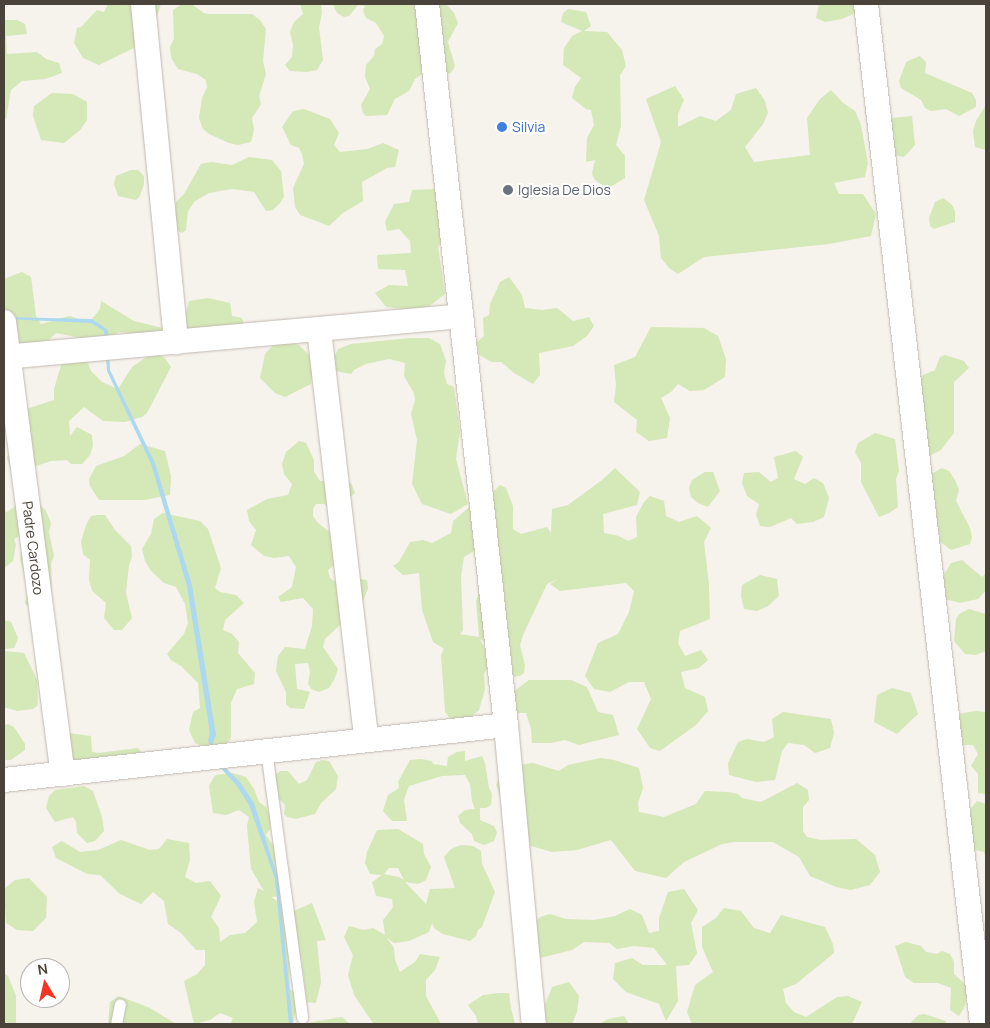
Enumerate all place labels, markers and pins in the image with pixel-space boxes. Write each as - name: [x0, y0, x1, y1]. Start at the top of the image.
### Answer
- place label: Silvia: [512, 119, 545, 135]
- marker: Silvia: [496, 121, 508, 133]
- place label: Iglesia De Dios: [518, 182, 611, 198]
- marker: Iglesia De Dios: [502, 184, 514, 196]

